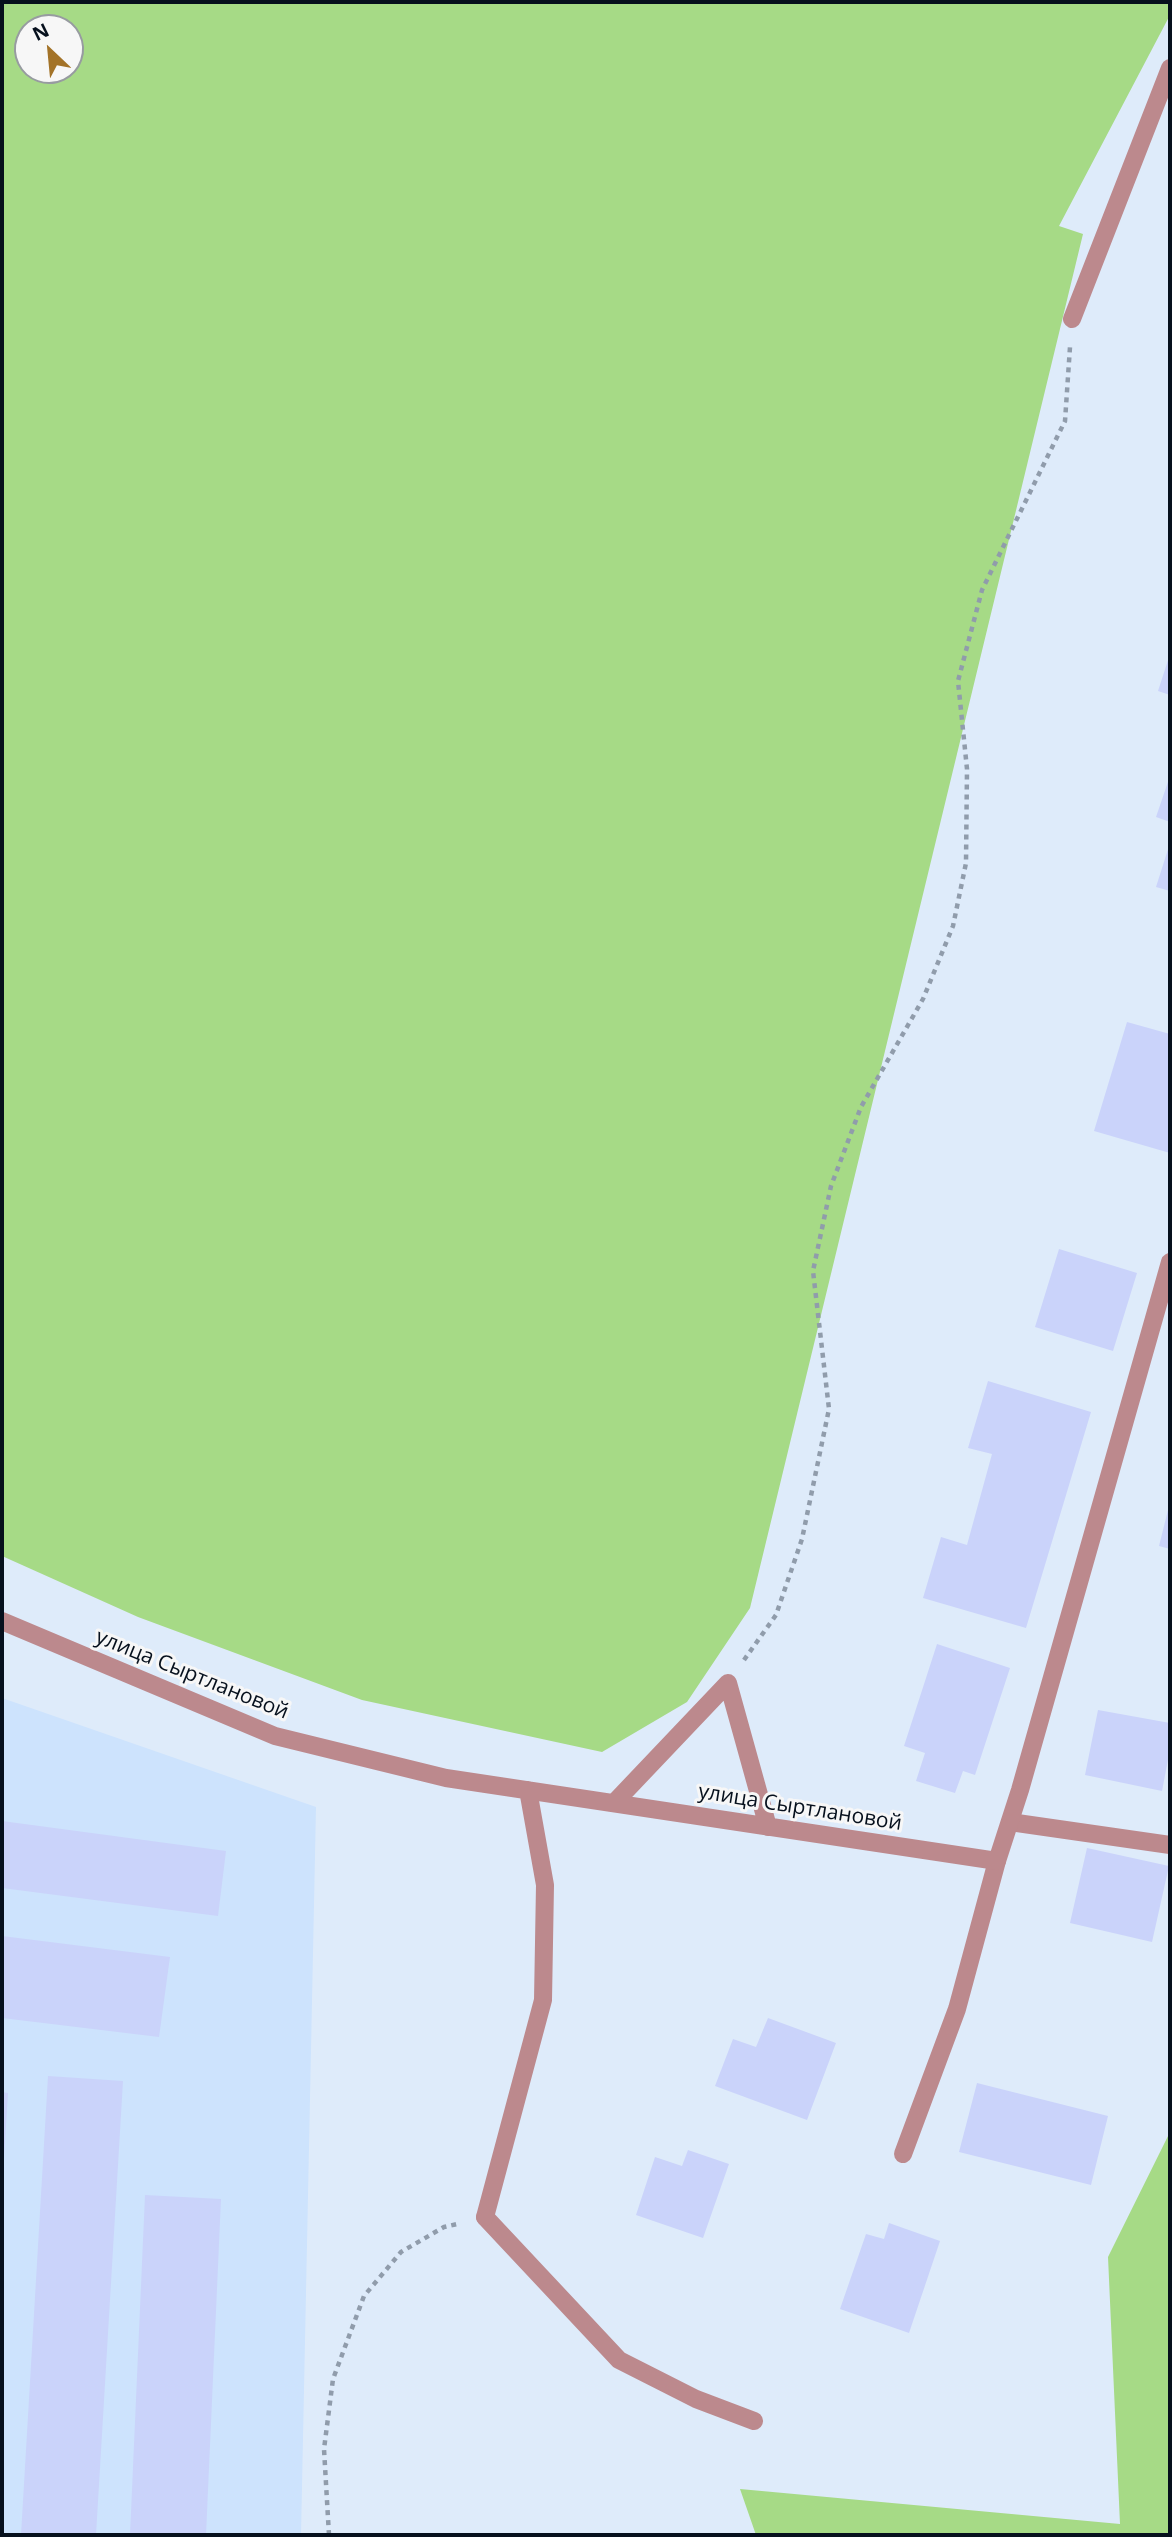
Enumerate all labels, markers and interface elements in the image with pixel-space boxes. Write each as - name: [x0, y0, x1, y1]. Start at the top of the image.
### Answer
- north arrow: [14, 14, 84, 84]
- text: N: [28, 17, 53, 47]
- street label: улица Сыртлановой: [92, 1625, 292, 1725]
- street label: улица Сыртлановой: [696, 1779, 904, 1837]

